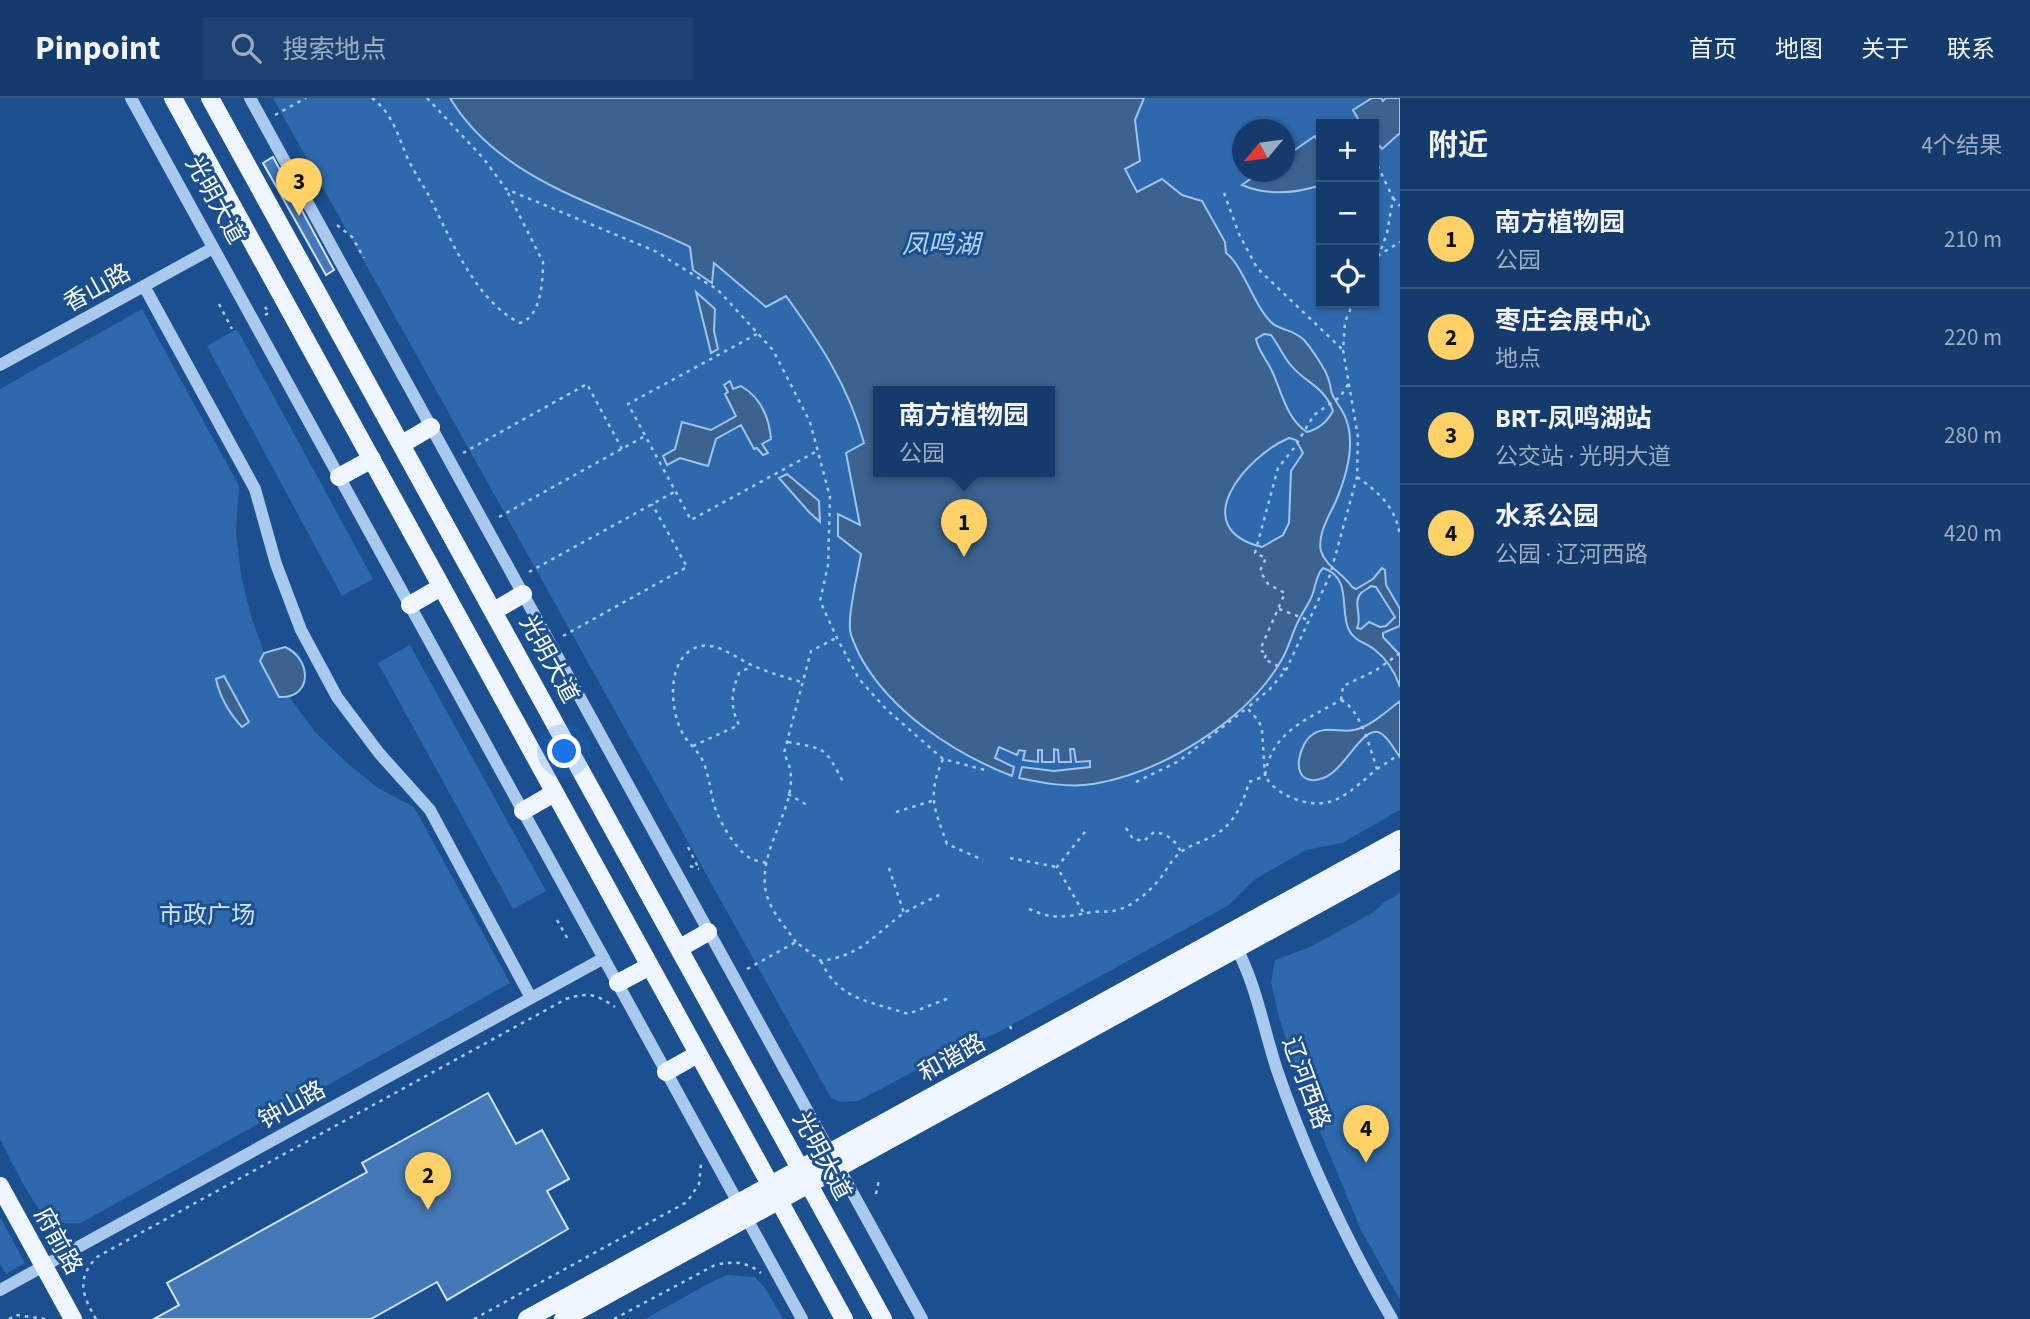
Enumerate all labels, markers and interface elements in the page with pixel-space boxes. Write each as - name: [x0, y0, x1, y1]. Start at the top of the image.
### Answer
- search box: [203, 17, 693, 80]
- text: Pinpoint: [35, 25, 161, 72]
- icon: search: [227, 29, 265, 67]
- text: 搜索地点: [283, 31, 387, 68]
- text: 首页: [1689, 32, 1737, 67]
- text: 地图: [1775, 32, 1823, 67]
- text: 关于: [1861, 32, 1909, 67]
- text: 联系: [1947, 32, 1995, 67]
- north arrow: [1232, 119, 1295, 182]
- map controls: [1316, 119, 1379, 308]
- button: +: [1316, 119, 1379, 182]
- text: 附近: [1428, 124, 1488, 167]
- text: 4个结果: [1922, 129, 2002, 162]
- street label: 光明大道: [176, 150, 254, 250]
- pin: 3: [276, 158, 322, 216]
- button: −: [1316, 182, 1379, 245]
- text: 南方植物园: [1495, 204, 1625, 241]
- text: 1: [1445, 223, 1457, 256]
- text: 210 m: [1944, 223, 2002, 256]
- water label: 凤鸣湖: [902, 226, 984, 263]
- text: 公园: [1495, 244, 1541, 277]
- button: locate: [1316, 245, 1379, 308]
- street label: 香山路: [57, 255, 137, 321]
- text: 枣庄会展中心: [1495, 302, 1651, 339]
- text: 2: [1445, 321, 1457, 354]
- text: 220 m: [1944, 321, 2002, 354]
- text: 地点: [1495, 342, 1541, 375]
- popup: [873, 386, 1055, 477]
- text: 南方植物园: [899, 397, 1029, 434]
- text: BRT-凤鸣湖站: [1495, 400, 1652, 437]
- text: 3: [1445, 419, 1457, 452]
- text: 280 m: [1944, 419, 2002, 452]
- text: 公园: [899, 437, 945, 470]
- text: 公交站 · 光明大道: [1495, 440, 1671, 473]
- text: 水系公园: [1495, 498, 1599, 535]
- pin: 1: [941, 499, 987, 557]
- text: 4: [1445, 517, 1457, 550]
- text: 420 m: [1944, 517, 2002, 550]
- text: 公园 · 辽河西路: [1495, 538, 1648, 571]
- street label: 光明大道: [510, 609, 588, 709]
- your location: [547, 734, 581, 768]
- park label: 市政广场: [159, 898, 255, 933]
- street label: 和谐路: [912, 1025, 992, 1091]
- street label: 辽河西路: [1273, 1032, 1339, 1134]
- street label: 钟山路: [252, 1072, 332, 1138]
- street label: 光明大道: [784, 1105, 860, 1207]
- pin: 4: [1343, 1105, 1389, 1163]
- pin: 2: [405, 1152, 451, 1210]
- street label: 府前路: [25, 1201, 91, 1281]

